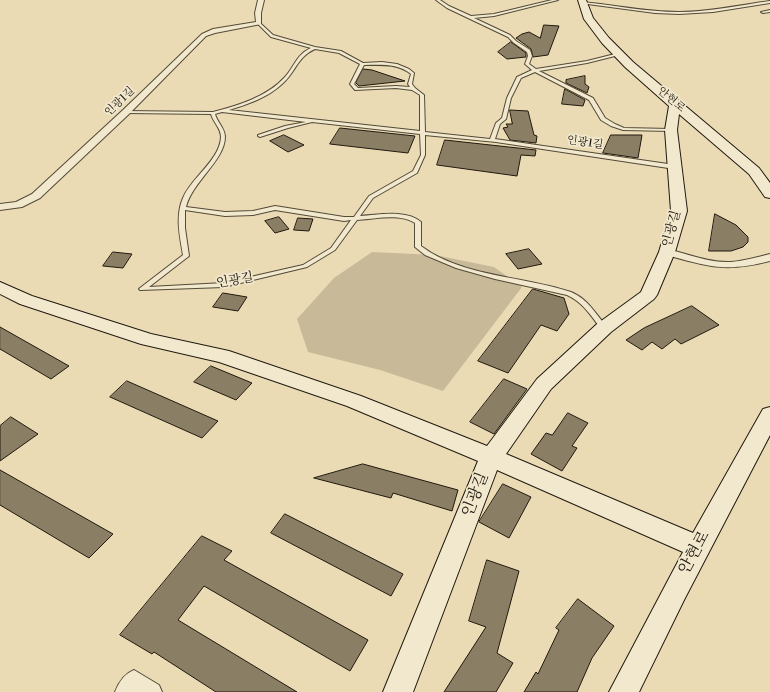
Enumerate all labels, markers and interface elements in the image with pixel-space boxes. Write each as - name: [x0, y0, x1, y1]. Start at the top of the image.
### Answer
- street label: 인광1길: [102, 85, 138, 119]
- street label: 안현로: [655, 85, 687, 115]
- street label: 인광1길: [566, 134, 604, 152]
- street label: 인광길: [660, 209, 684, 249]
- street label: 인광길: [215, 270, 255, 292]
- street label: 인광길: [459, 470, 493, 520]
- street label: 안현로: [675, 528, 715, 578]

